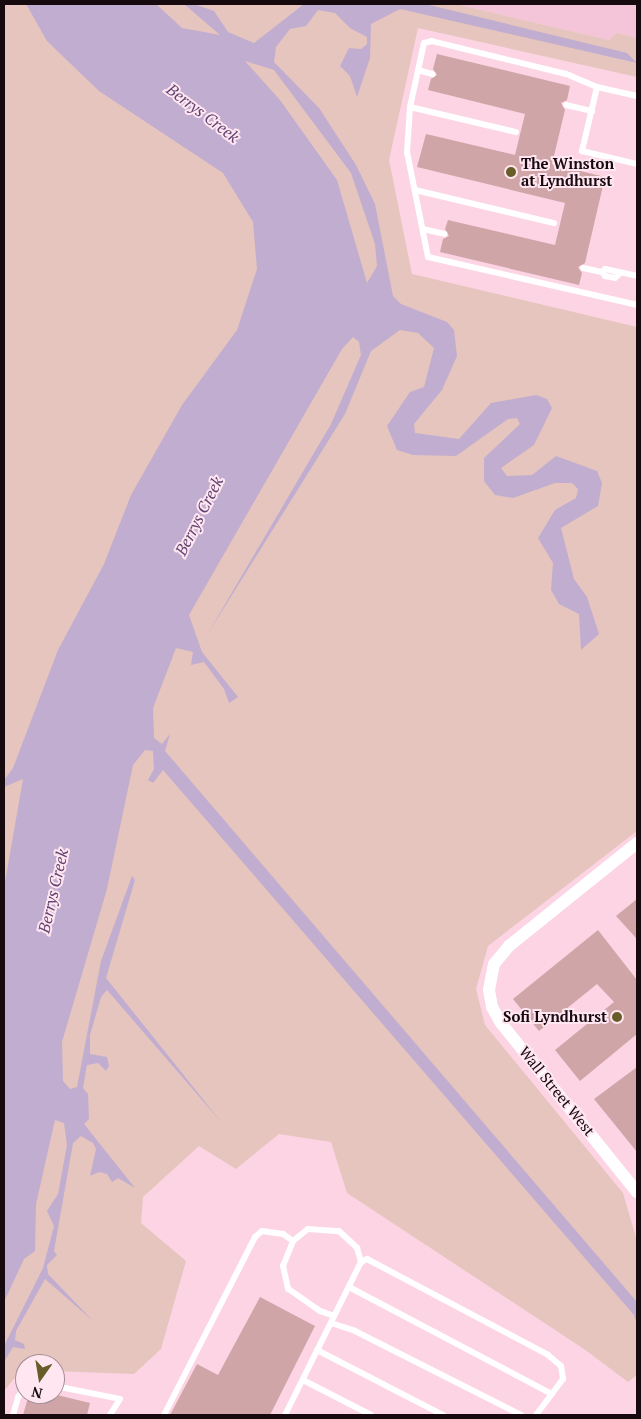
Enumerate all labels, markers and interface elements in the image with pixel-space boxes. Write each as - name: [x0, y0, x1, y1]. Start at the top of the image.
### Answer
- water label: Berrys Creek: [163, 80, 243, 146]
- place label: The Winston at Lyndhurst: [521, 154, 614, 189]
- marker: The Winston at Lyndhurst: [505, 166, 517, 178]
- water label: Berrys Creek: [171, 473, 227, 559]
- water label: Berrys Creek: [34, 847, 72, 935]
- place label: Sofi Lyndhurst: [503, 1008, 607, 1026]
- marker: Sofi Lyndhurst: [611, 1011, 623, 1023]
- street label: Wall Street West: [516, 1043, 598, 1139]
- north arrow: [15, 1354, 65, 1404]
- text: N: [29, 1383, 44, 1404]

